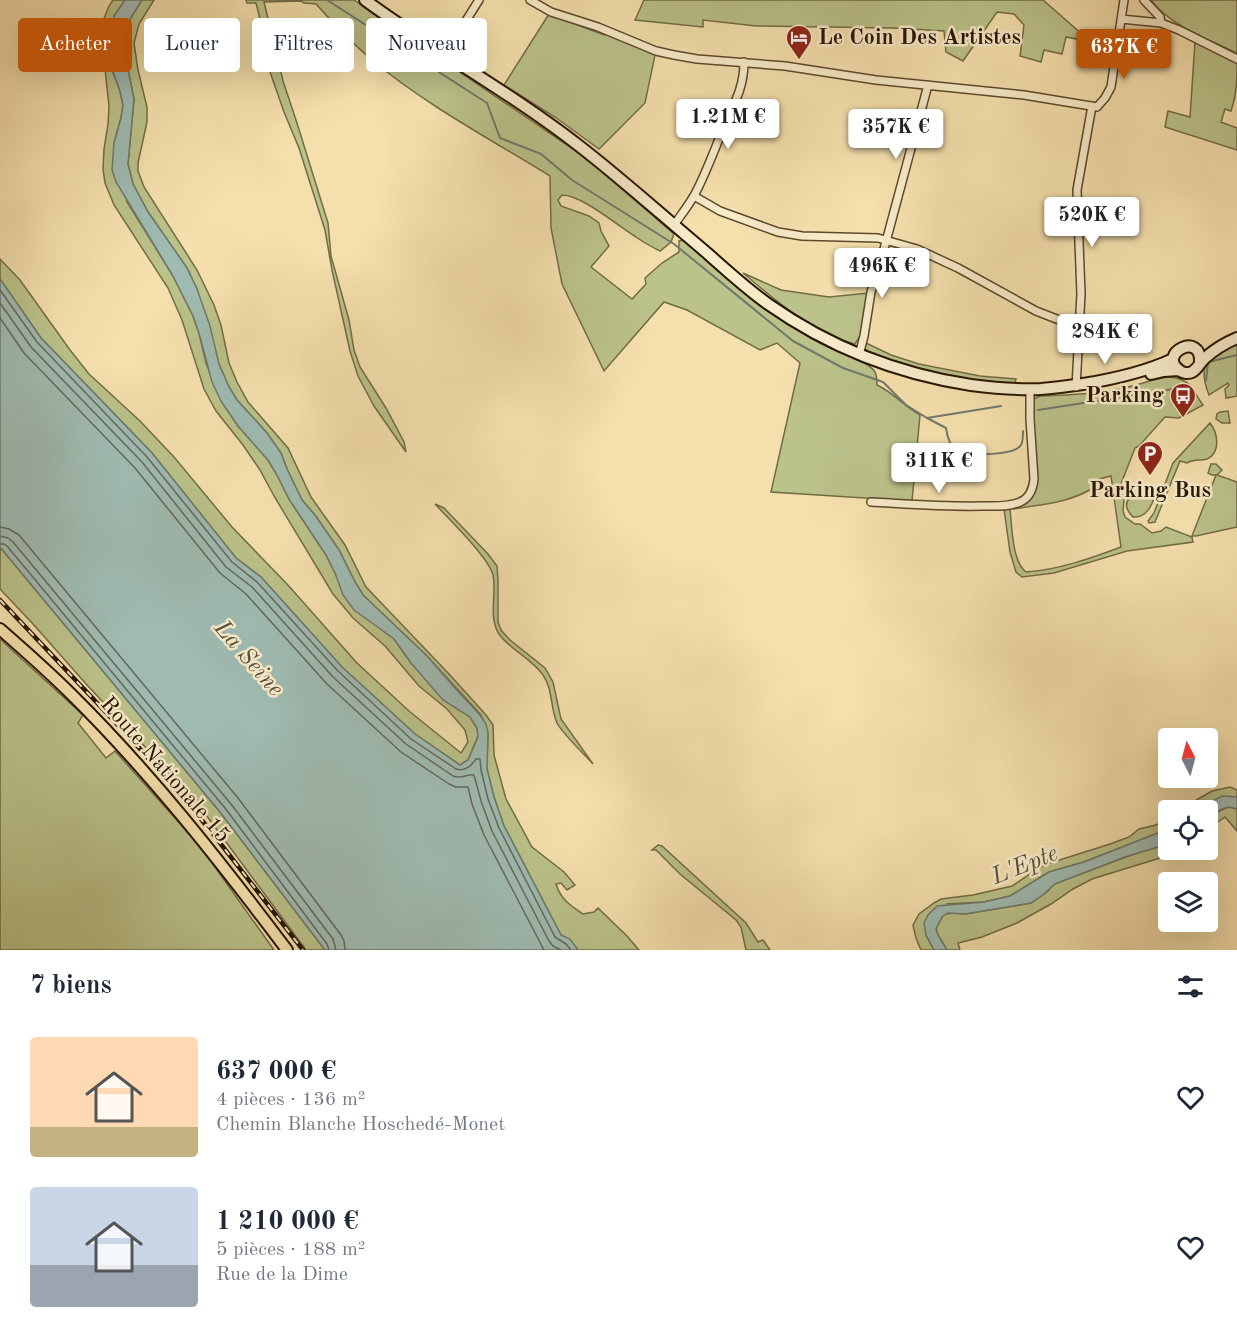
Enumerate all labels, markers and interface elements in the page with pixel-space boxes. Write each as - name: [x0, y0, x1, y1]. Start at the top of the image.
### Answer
- chip: Acheter: [18, 18, 132, 72]
- chip: Louer: [144, 18, 240, 72]
- chip: Filtres: [252, 18, 354, 72]
- chip: Nouveau: [366, 18, 487, 72]
- hotel icon: Le Coin Des Artistes: [784, 23, 814, 61]
- place label: Le Coin Des Artistes: [818, 27, 1021, 49]
- pin: 637K €: [1075, 29, 1173, 80]
- text: 637K €: [1090, 38, 1158, 58]
- pin: 1.21M €: [673, 99, 783, 150]
- text: 1.21M €: [690, 108, 766, 128]
- pin: 357K €: [847, 109, 945, 160]
- text: 357K €: [862, 118, 930, 138]
- pin: 520K €: [1043, 197, 1141, 248]
- text: 520K €: [1058, 206, 1126, 226]
- pin: 496K €: [833, 248, 931, 299]
- text: 496K €: [848, 257, 916, 277]
- pin: 284K €: [1056, 314, 1154, 365]
- text: 284K €: [1071, 323, 1139, 343]
- bus stop icon: Parking: [1168, 381, 1198, 419]
- place label: Parking: [1086, 385, 1164, 407]
- parking icon: Parking Bus: [1135, 439, 1165, 477]
- pin: 311K €: [890, 443, 988, 494]
- text: 311K €: [905, 452, 973, 472]
- place label: Parking Bus: [1089, 480, 1211, 502]
- water label: La Seine: [208, 616, 287, 702]
- street label: Route Nationale 15: [96, 693, 234, 847]
- north arrow: [1158, 728, 1218, 788]
- map controls: [1158, 728, 1218, 932]
- button: locate: [1158, 800, 1218, 860]
- water label: L'Epte: [987, 842, 1062, 890]
- button: layers: [1158, 872, 1218, 932]
- icon: filters: [1174, 970, 1207, 1003]
- text: 7 biens: [30, 973, 112, 999]
- text: 637 000 €: [216, 1059, 336, 1085]
- icon: home: [78, 1061, 150, 1133]
- icon: heart: [1174, 1081, 1207, 1114]
- text: 4 pièces · 136 m²: [216, 1090, 365, 1110]
- text: Chemin Blanche Hoschedé-Monet: [216, 1115, 505, 1135]
- text: 1 210 000 €: [216, 1209, 358, 1235]
- icon: home: [78, 1211, 150, 1283]
- icon: heart: [1174, 1231, 1207, 1264]
- text: 5 pièces · 188 m²: [216, 1240, 365, 1260]
- text: Rue de la Dime: [216, 1265, 348, 1285]

